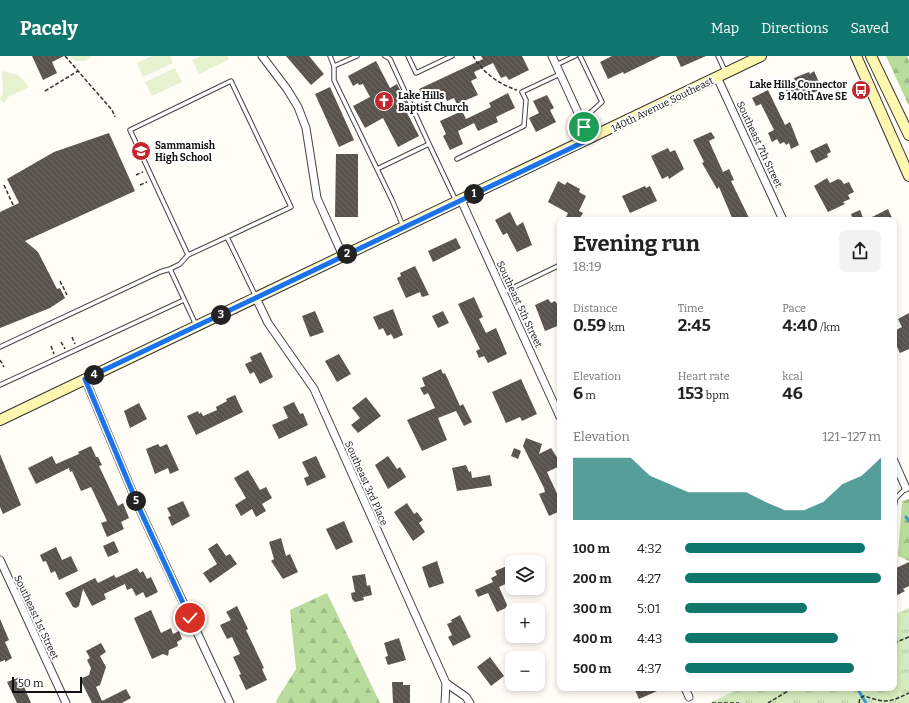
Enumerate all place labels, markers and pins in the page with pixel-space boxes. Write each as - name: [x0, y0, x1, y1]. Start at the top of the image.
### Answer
- place label: Lake Hills Connector & 140th Ave SE: [749, 79, 847, 103]
- bus stop icon: Lake Hills Connector & 140th Ave SE: [850, 79, 872, 101]
- church icon: Lake Hills Baptist Church: [373, 90, 395, 112]
- place label: Lake Hills Baptist Church: [398, 90, 469, 114]
- pin: [567, 110, 601, 144]
- school or university icon: Sammamish High School: [130, 140, 152, 162]
- place label: Sammamish High School: [155, 140, 216, 164]
- pin: 1: [464, 184, 484, 204]
- pin: 2: [337, 244, 357, 264]
- pin: 3: [211, 305, 231, 325]
- pin: 4: [84, 365, 104, 385]
- pin: 5: [126, 491, 146, 511]
- pin: [173, 601, 207, 635]

